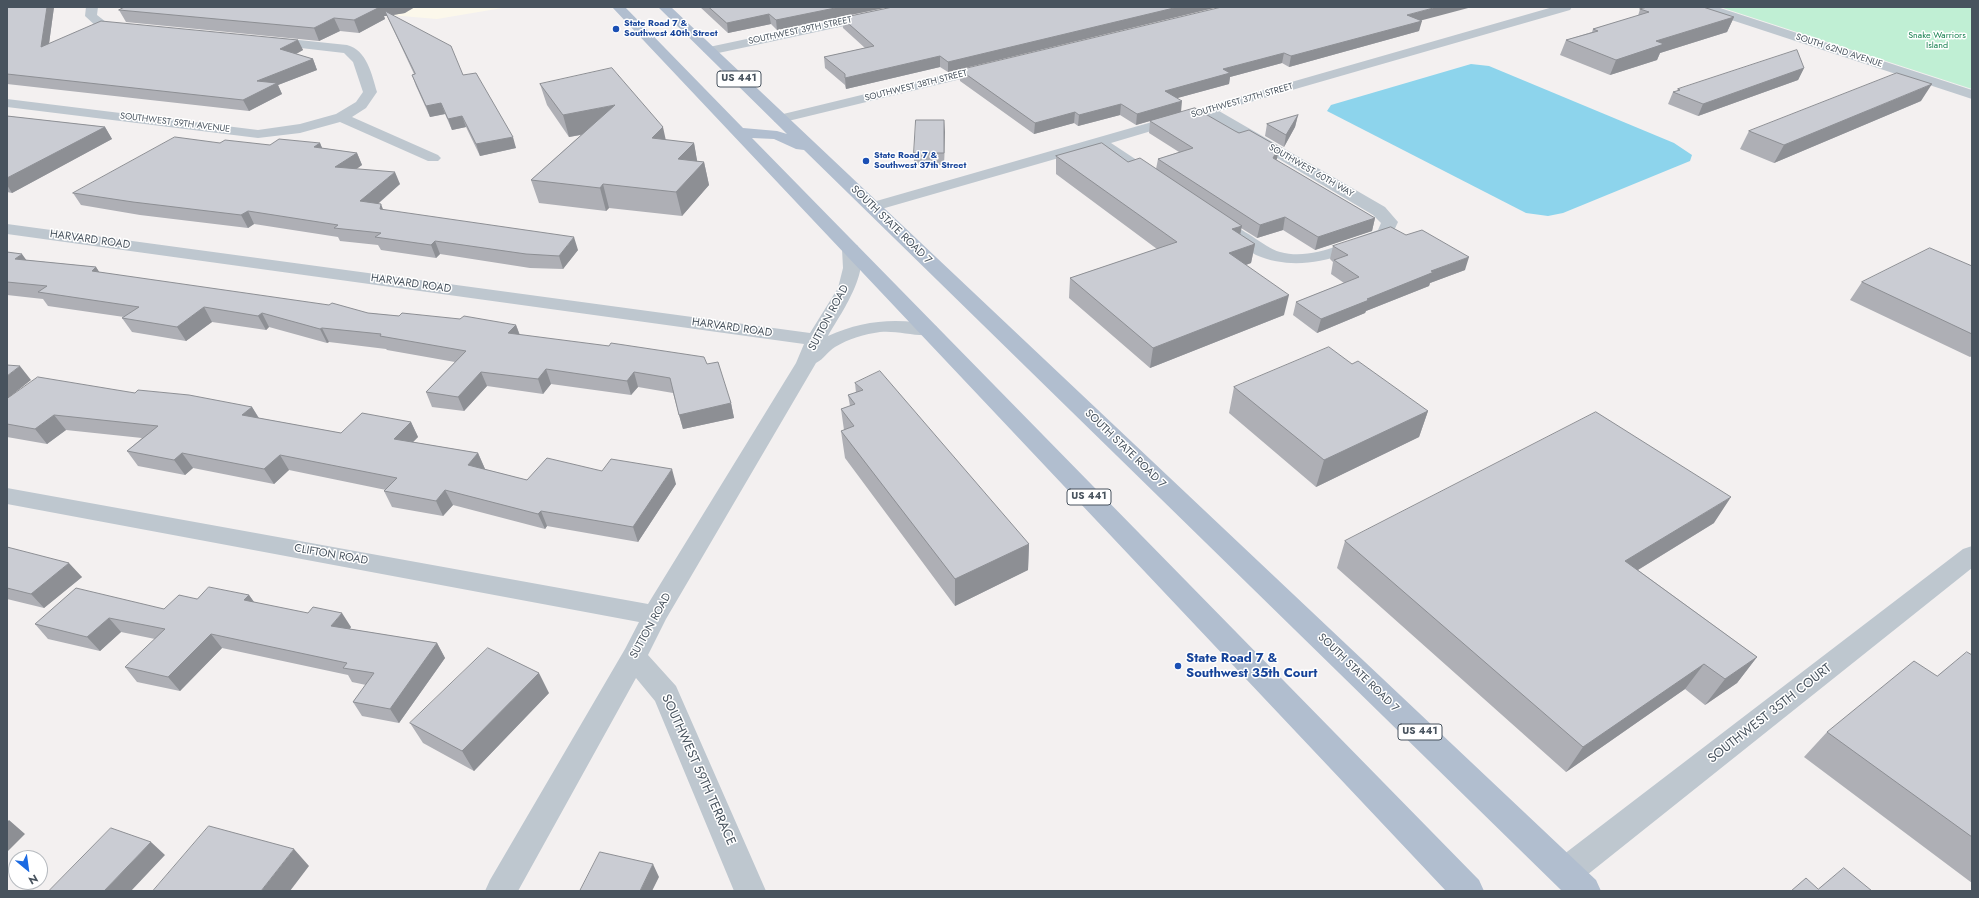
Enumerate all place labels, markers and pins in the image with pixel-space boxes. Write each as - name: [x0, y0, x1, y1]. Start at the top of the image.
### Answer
- place label: State Road 7 & Southwest 40th Street: [624, 19, 718, 40]
- marker: State Road 7 & Southwest 40th Street: [611, 24, 621, 34]
- place label: State Road 7 & Southwest 37th Street: [874, 151, 966, 172]
- marker: State Road 7 & Southwest 37th Street: [861, 156, 871, 166]
- place label: State Road 7 & Southwest 35th Court: [1186, 651, 1317, 682]
- marker: State Road 7 & Southwest 35th Court: [1173, 661, 1183, 671]

